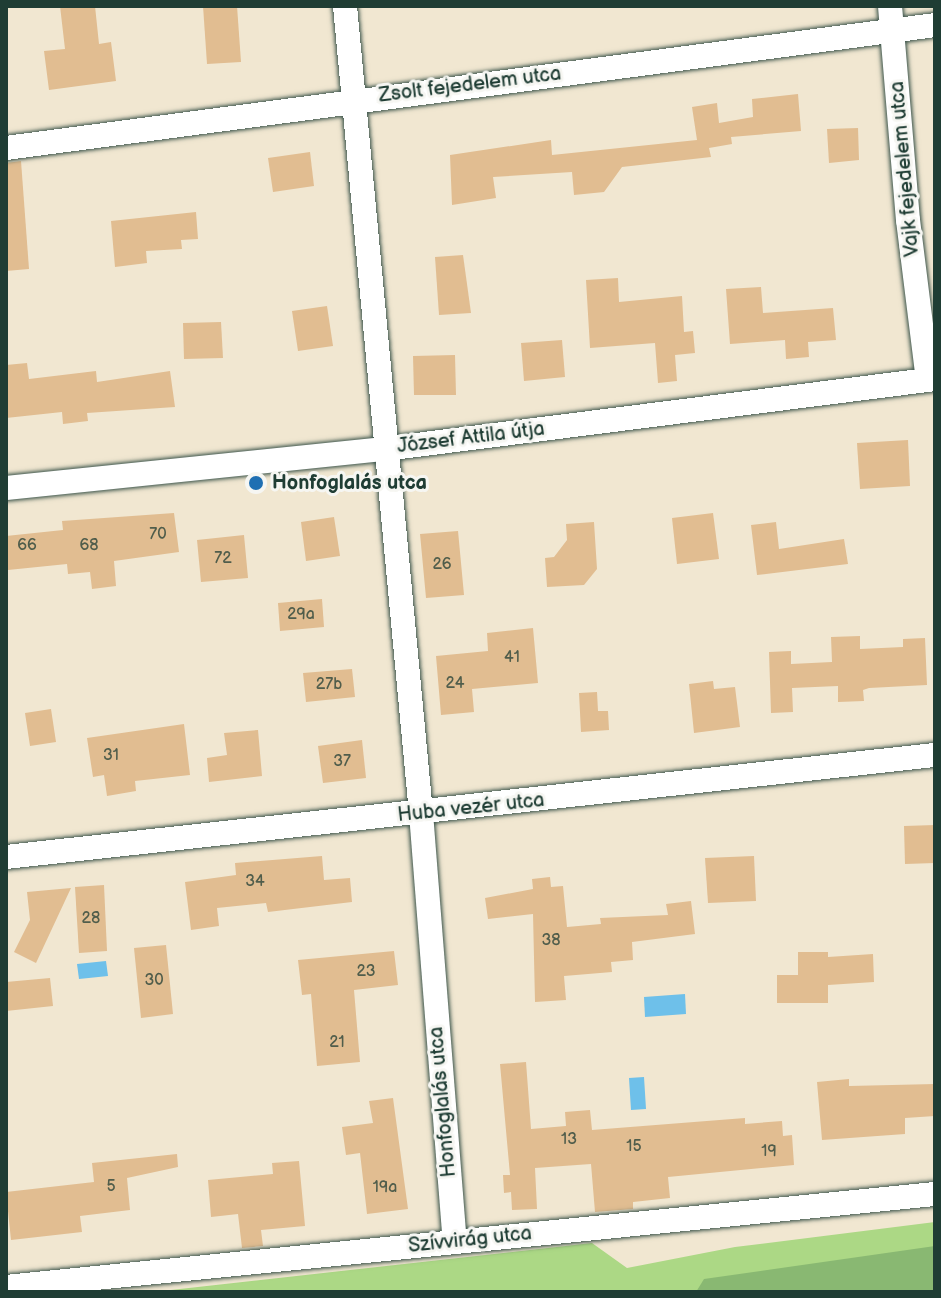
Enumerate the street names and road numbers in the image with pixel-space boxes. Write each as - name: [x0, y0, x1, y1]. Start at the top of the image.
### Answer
- street label: Zsolt fejedelem utca: [377, 62, 563, 108]
- street label: Vajk fejedelem utca: [885, 80, 925, 258]
- street label: József Attila útja: [396, 417, 546, 459]
- street label: Huba vezér utca: [396, 788, 546, 828]
- street label: Honfoglalás utca: [424, 1026, 462, 1178]
- street label: Szívvirág utca: [407, 1222, 533, 1258]

